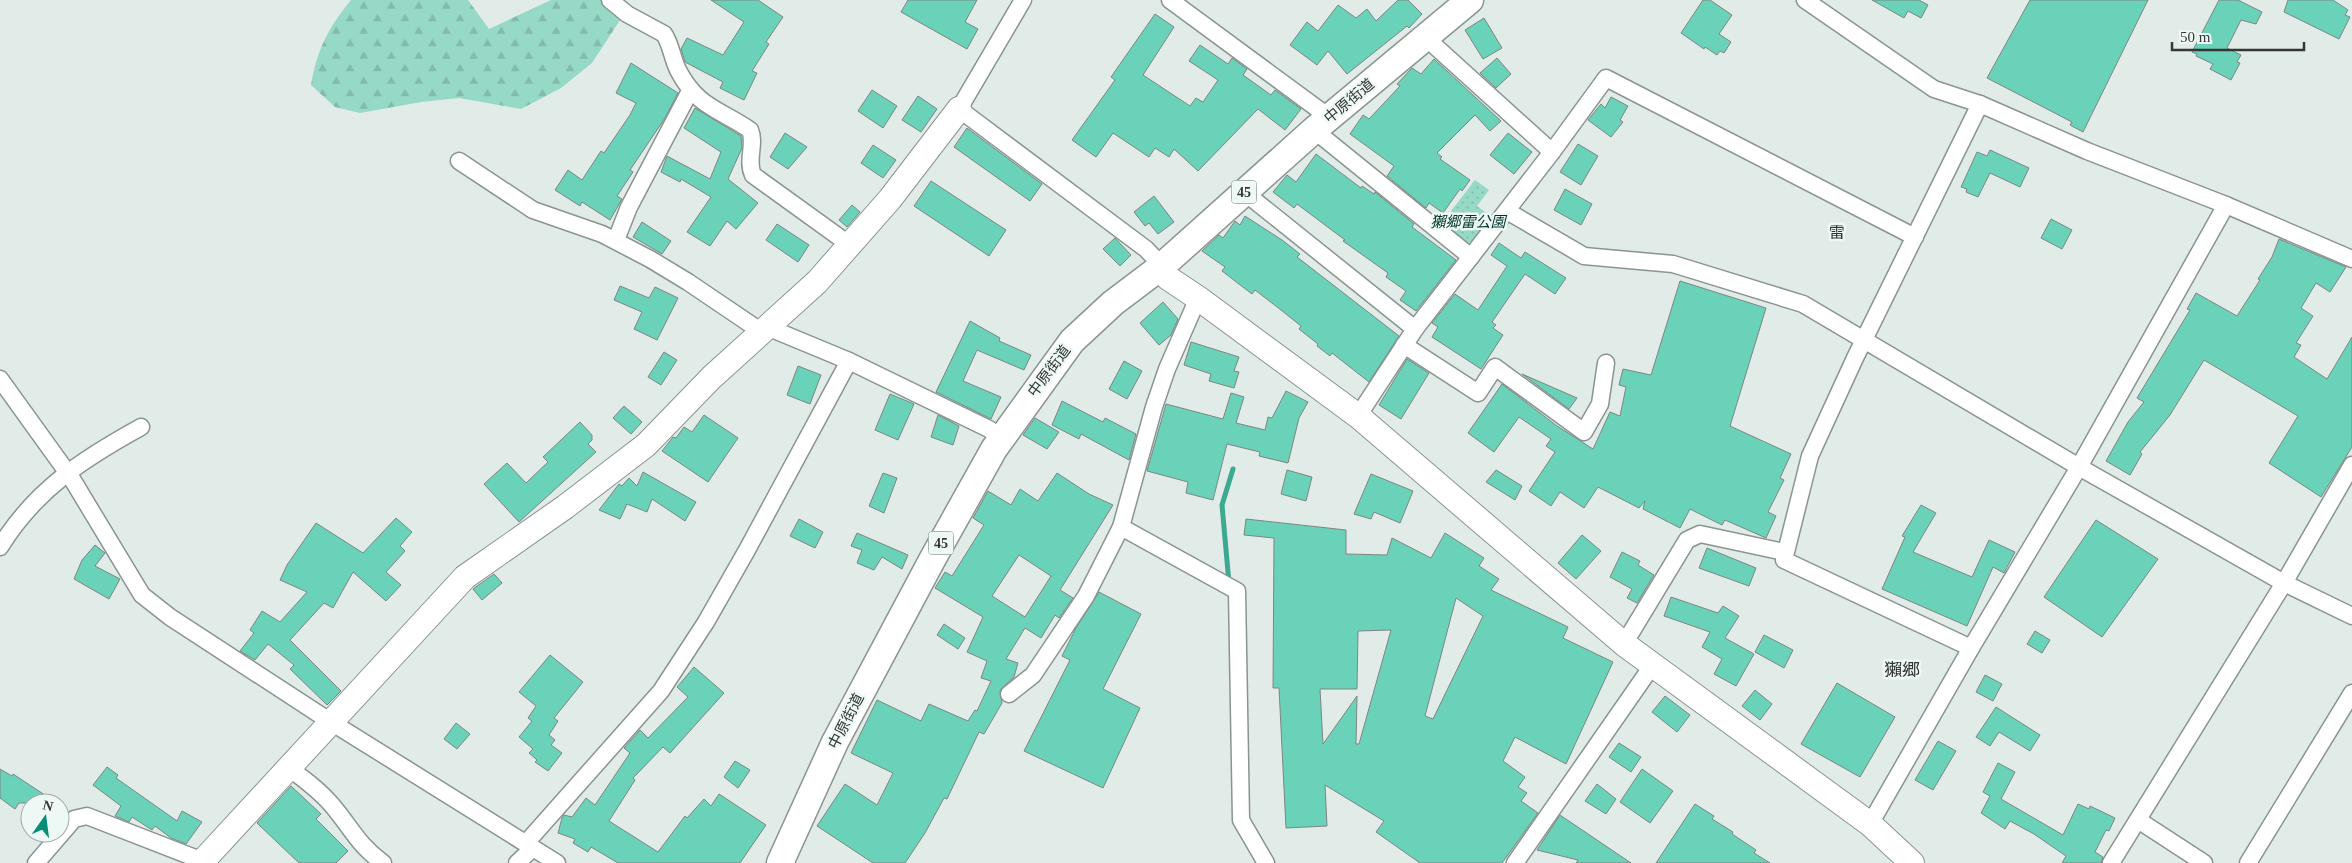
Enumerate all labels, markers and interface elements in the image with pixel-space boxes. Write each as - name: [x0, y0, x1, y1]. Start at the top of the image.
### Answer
- scale bar: [2172, 20, 2304, 52]
- text: 50 m: [2180, 29, 2211, 45]
- street label: 中原街道: [1321, 76, 1377, 126]
- road number: 45: [1232, 180, 1256, 203]
- park label: 獺郷雷公園: [1430, 214, 1507, 230]
- district label: 雷: [1829, 224, 1845, 241]
- street label: 中原街道: [1025, 342, 1073, 400]
- road number: 45: [928, 532, 954, 554]
- district label: 獺郷: [1884, 660, 1920, 680]
- street label: 中原街道: [825, 691, 867, 751]
- north arrow: [20, 793, 70, 843]
- text: N: [41, 797, 55, 814]

